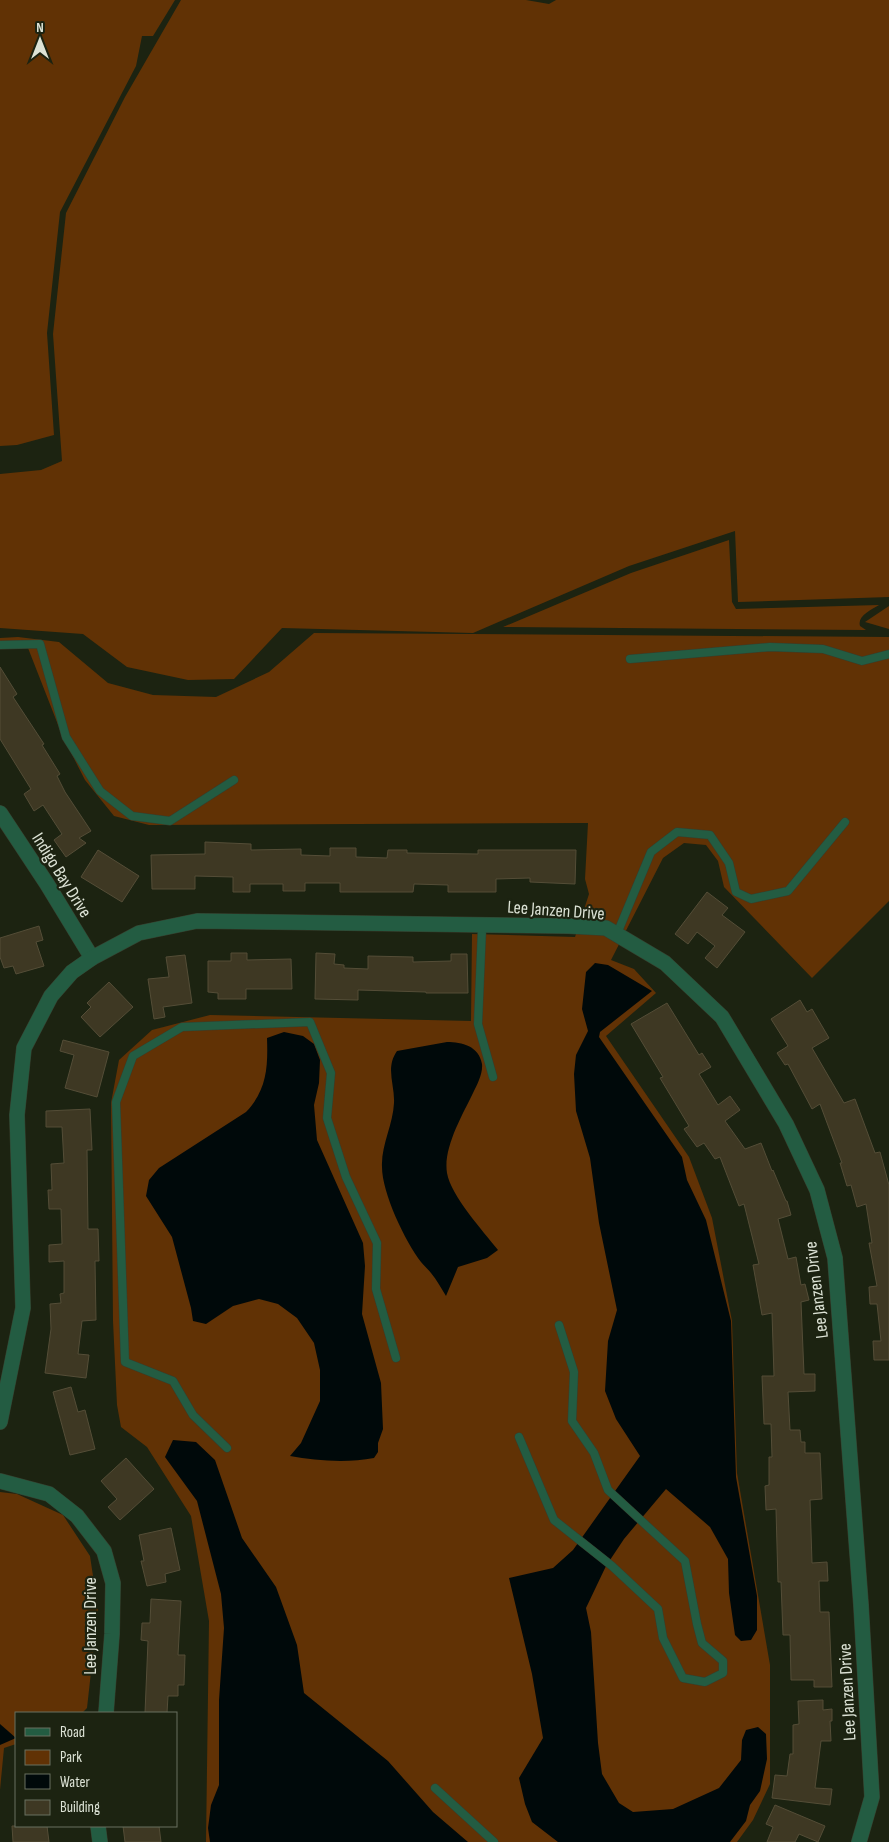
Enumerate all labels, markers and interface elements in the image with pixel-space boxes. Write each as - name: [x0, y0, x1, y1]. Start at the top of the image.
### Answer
- north arrow: [15, 15, 65, 65]
- text: N: [36, 19, 44, 36]
- street label: Indigo Bay Drive: [27, 829, 96, 921]
- street label: Lee Janzen Drive: [507, 897, 605, 924]
- street label: Lee Janzen Drive: [800, 1240, 833, 1340]
- street label: Lee Janzen Drive: [80, 1577, 101, 1675]
- street label: Lee Janzen Drive: [834, 1643, 861, 1741]
- legend: [15, 1712, 178, 1827]
- text: Road: [60, 1723, 85, 1742]
- text: Park: [60, 1748, 82, 1767]
- text: Water: [60, 1773, 91, 1792]
- text: Building: [60, 1798, 100, 1817]

